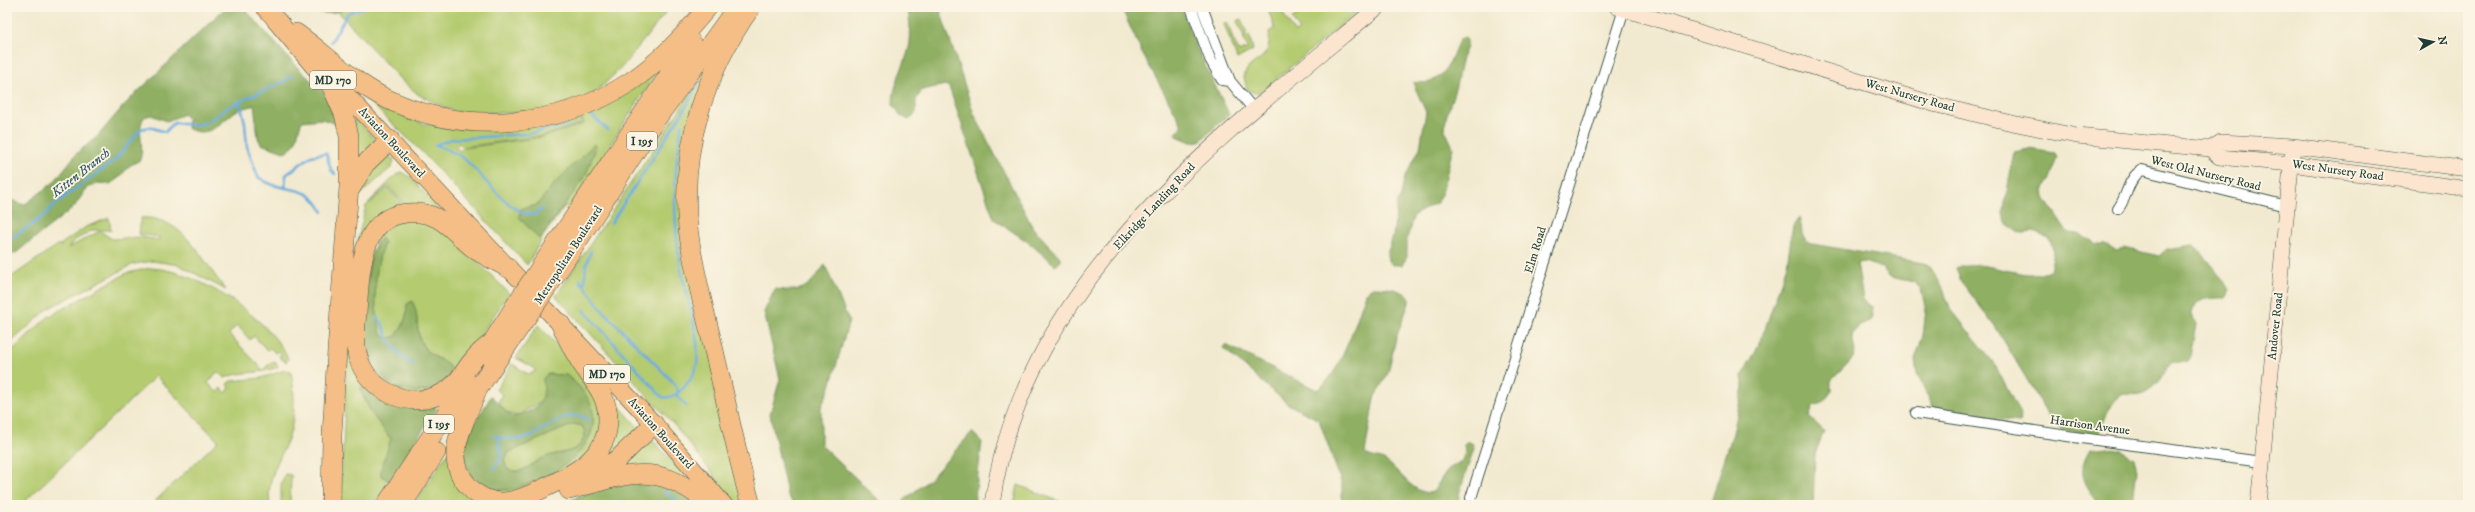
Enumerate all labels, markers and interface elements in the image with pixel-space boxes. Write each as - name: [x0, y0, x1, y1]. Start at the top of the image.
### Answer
- north arrow: [2413, 22, 2453, 62]
- text: N: [2434, 35, 2449, 46]
- road number: MD 170: [310, 71, 356, 89]
- street label: West Nursery Road: [1863, 75, 1956, 115]
- street label: Aviation Boulevard: [355, 104, 428, 181]
- road number: I 195: [627, 132, 657, 150]
- water label: Kitten Branch: [47, 145, 113, 201]
- street label: West Old Nursery Road: [2148, 152, 2262, 194]
- street label: West Nursery Road: [2290, 157, 2385, 184]
- street label: Elkridge Landing Road: [1110, 160, 1199, 253]
- street label: Metropolitan Boulevard: [531, 203, 606, 307]
- street label: Elm Road: [1521, 225, 1550, 276]
- street label: Andover Road: [2264, 292, 2287, 361]
- road number: MD 170: [584, 365, 630, 383]
- street label: Aviation Boulevard: [625, 394, 697, 472]
- street label: Harrison Avenue: [2049, 412, 2131, 439]
- road number: I 195: [424, 415, 454, 433]

